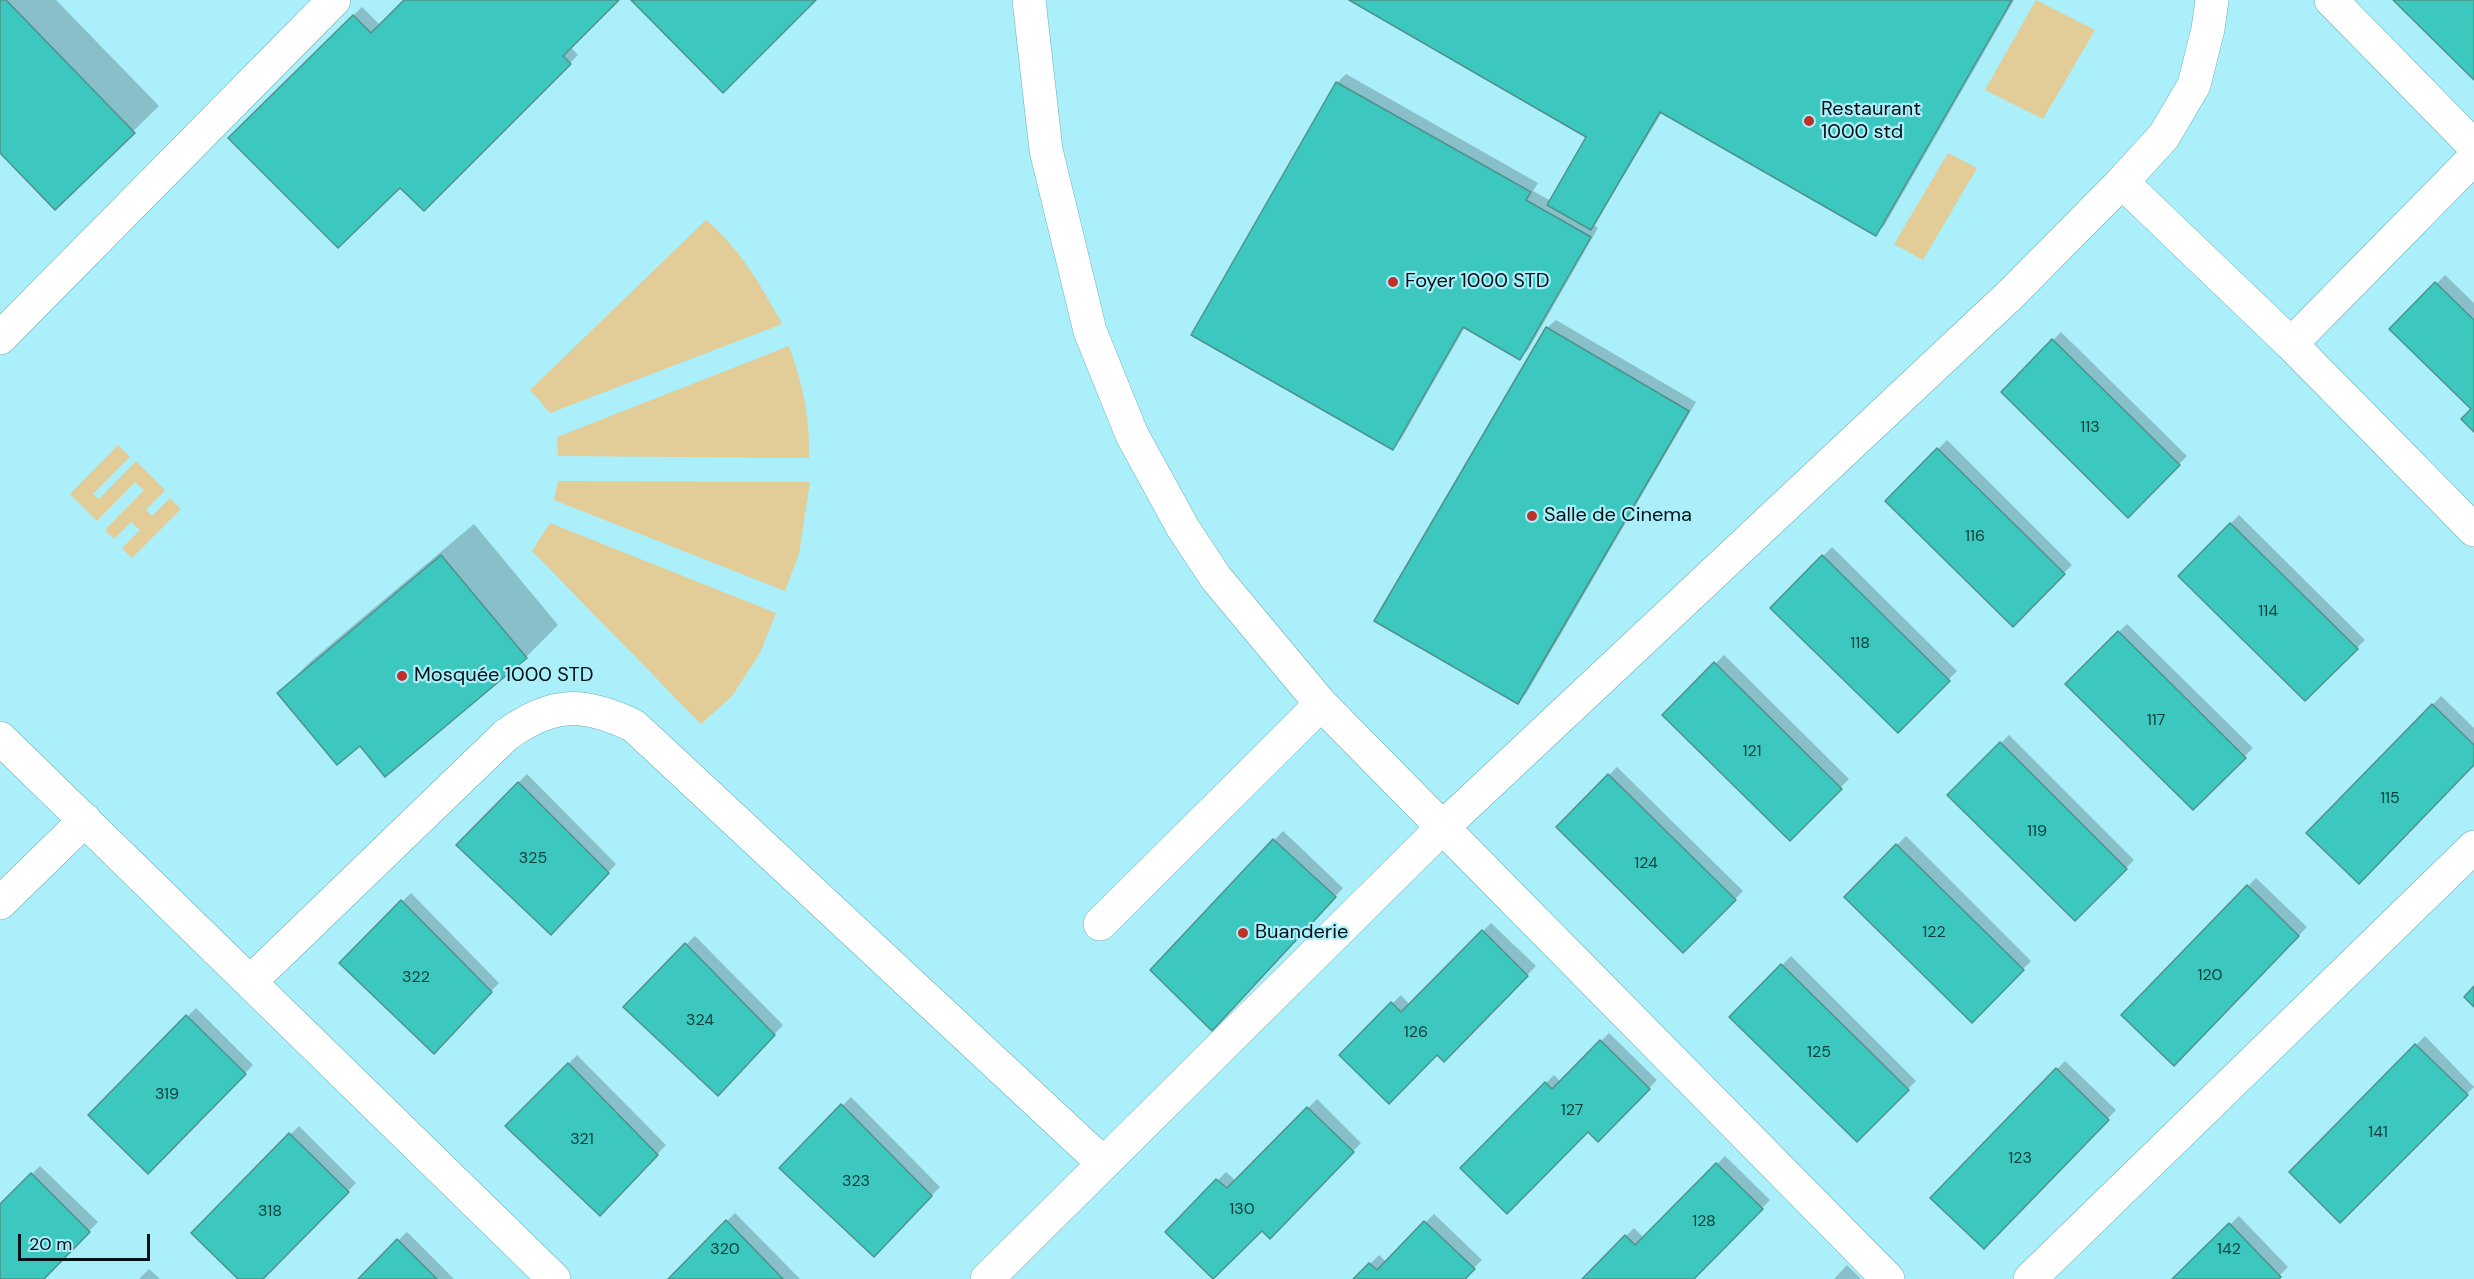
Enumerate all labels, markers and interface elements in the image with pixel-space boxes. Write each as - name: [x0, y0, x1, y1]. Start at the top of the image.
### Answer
- place label: Restaurant 1000 std: [1821, 98, 1921, 145]
- marker: Restaurant 1000 std: [1802, 114, 1816, 128]
- place label: Foyer 1000 STD: [1405, 270, 1549, 294]
- marker: Foyer 1000 STD: [1386, 275, 1400, 289]
- house number: 113: [2080, 418, 2100, 438]
- place label: Salle de Cinema: [1544, 504, 1692, 528]
- marker: Salle de Cinema: [1525, 509, 1539, 523]
- house number: 116: [1965, 527, 1985, 547]
- house number: 114: [2258, 602, 2278, 622]
- house number: 118: [1850, 634, 1870, 654]
- place label: Mosquée 1000 STD: [414, 664, 594, 688]
- marker: Mosquée 1000 STD: [395, 669, 409, 683]
- house number: 117: [2147, 711, 2165, 731]
- house number: 121: [1742, 742, 1762, 762]
- house number: 115: [2380, 789, 2400, 809]
- house number: 119: [2027, 822, 2047, 842]
- house number: 325: [519, 849, 547, 869]
- house number: 124: [1634, 854, 1658, 874]
- place label: Buanderie: [1255, 921, 1348, 945]
- house number: 122: [1922, 923, 1946, 943]
- marker: Buanderie: [1236, 926, 1250, 940]
- house number: 120: [2198, 966, 2222, 986]
- house number: 322: [402, 968, 430, 988]
- house number: 324: [686, 1011, 714, 1031]
- house number: 126: [1404, 1023, 1428, 1043]
- house number: 125: [1807, 1043, 1831, 1063]
- house number: 319: [155, 1085, 179, 1105]
- house number: 127: [1561, 1101, 1583, 1121]
- house number: 141: [2368, 1123, 2388, 1143]
- house number: 321: [570, 1130, 594, 1150]
- house number: 123: [2008, 1149, 2032, 1169]
- house number: 323: [842, 1172, 870, 1192]
- house number: 130: [1229, 1200, 1255, 1220]
- house number: 318: [258, 1202, 282, 1222]
- house number: 128: [1692, 1212, 1716, 1232]
- scale bar: [21, 1222, 153, 1260]
- text: 20 m: [29, 1232, 72, 1256]
- house number: 320: [710, 1240, 740, 1260]
- house number: 142: [2217, 1240, 2241, 1260]

